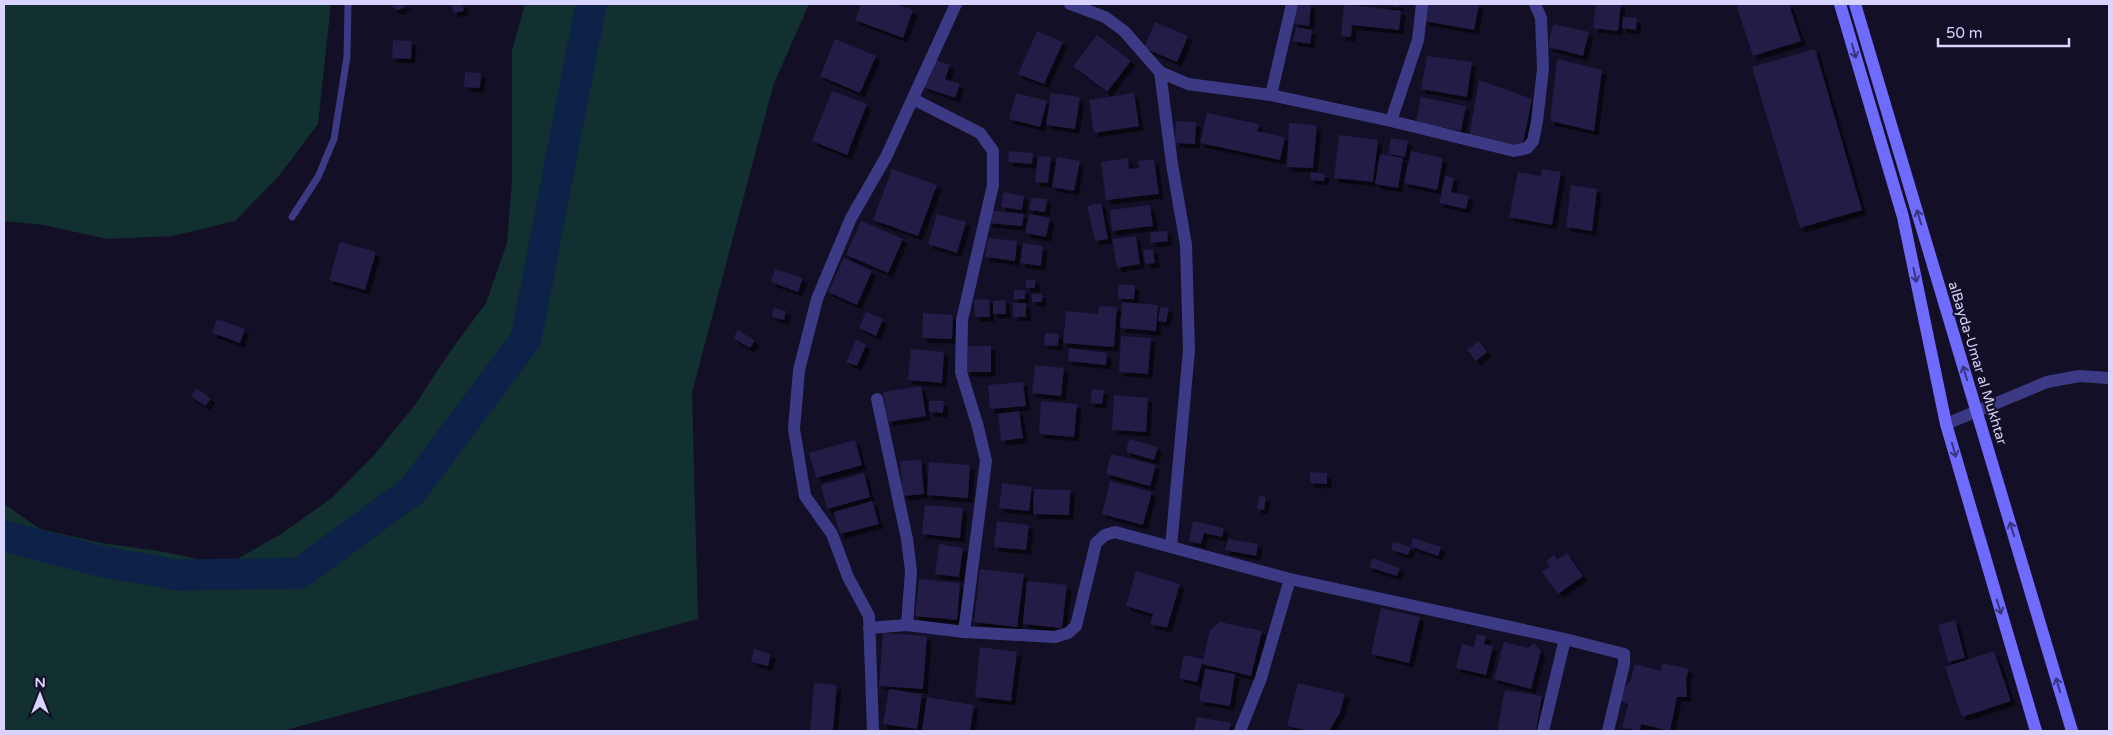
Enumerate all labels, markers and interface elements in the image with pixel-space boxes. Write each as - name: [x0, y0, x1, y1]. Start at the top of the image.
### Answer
- scale bar: [1938, 15, 2069, 47]
- text: 50 m: [1946, 24, 1983, 42]
- one-way arrow: [1849, 42, 1859, 58]
- one-way arrow: [1913, 210, 1923, 226]
- one-way arrow: [1910, 266, 1920, 282]
- street label: alBayda-Umar al Mukhtar: [1945, 279, 2011, 448]
- one-way arrow: [1960, 366, 1969, 381]
- one-way arrow: [1949, 442, 1959, 458]
- one-way arrow: [2006, 521, 2016, 537]
- one-way arrow: [1994, 598, 2004, 614]
- north arrow: [15, 670, 65, 720]
- text: N: [34, 674, 46, 691]
- one-way arrow: [2052, 677, 2062, 693]

